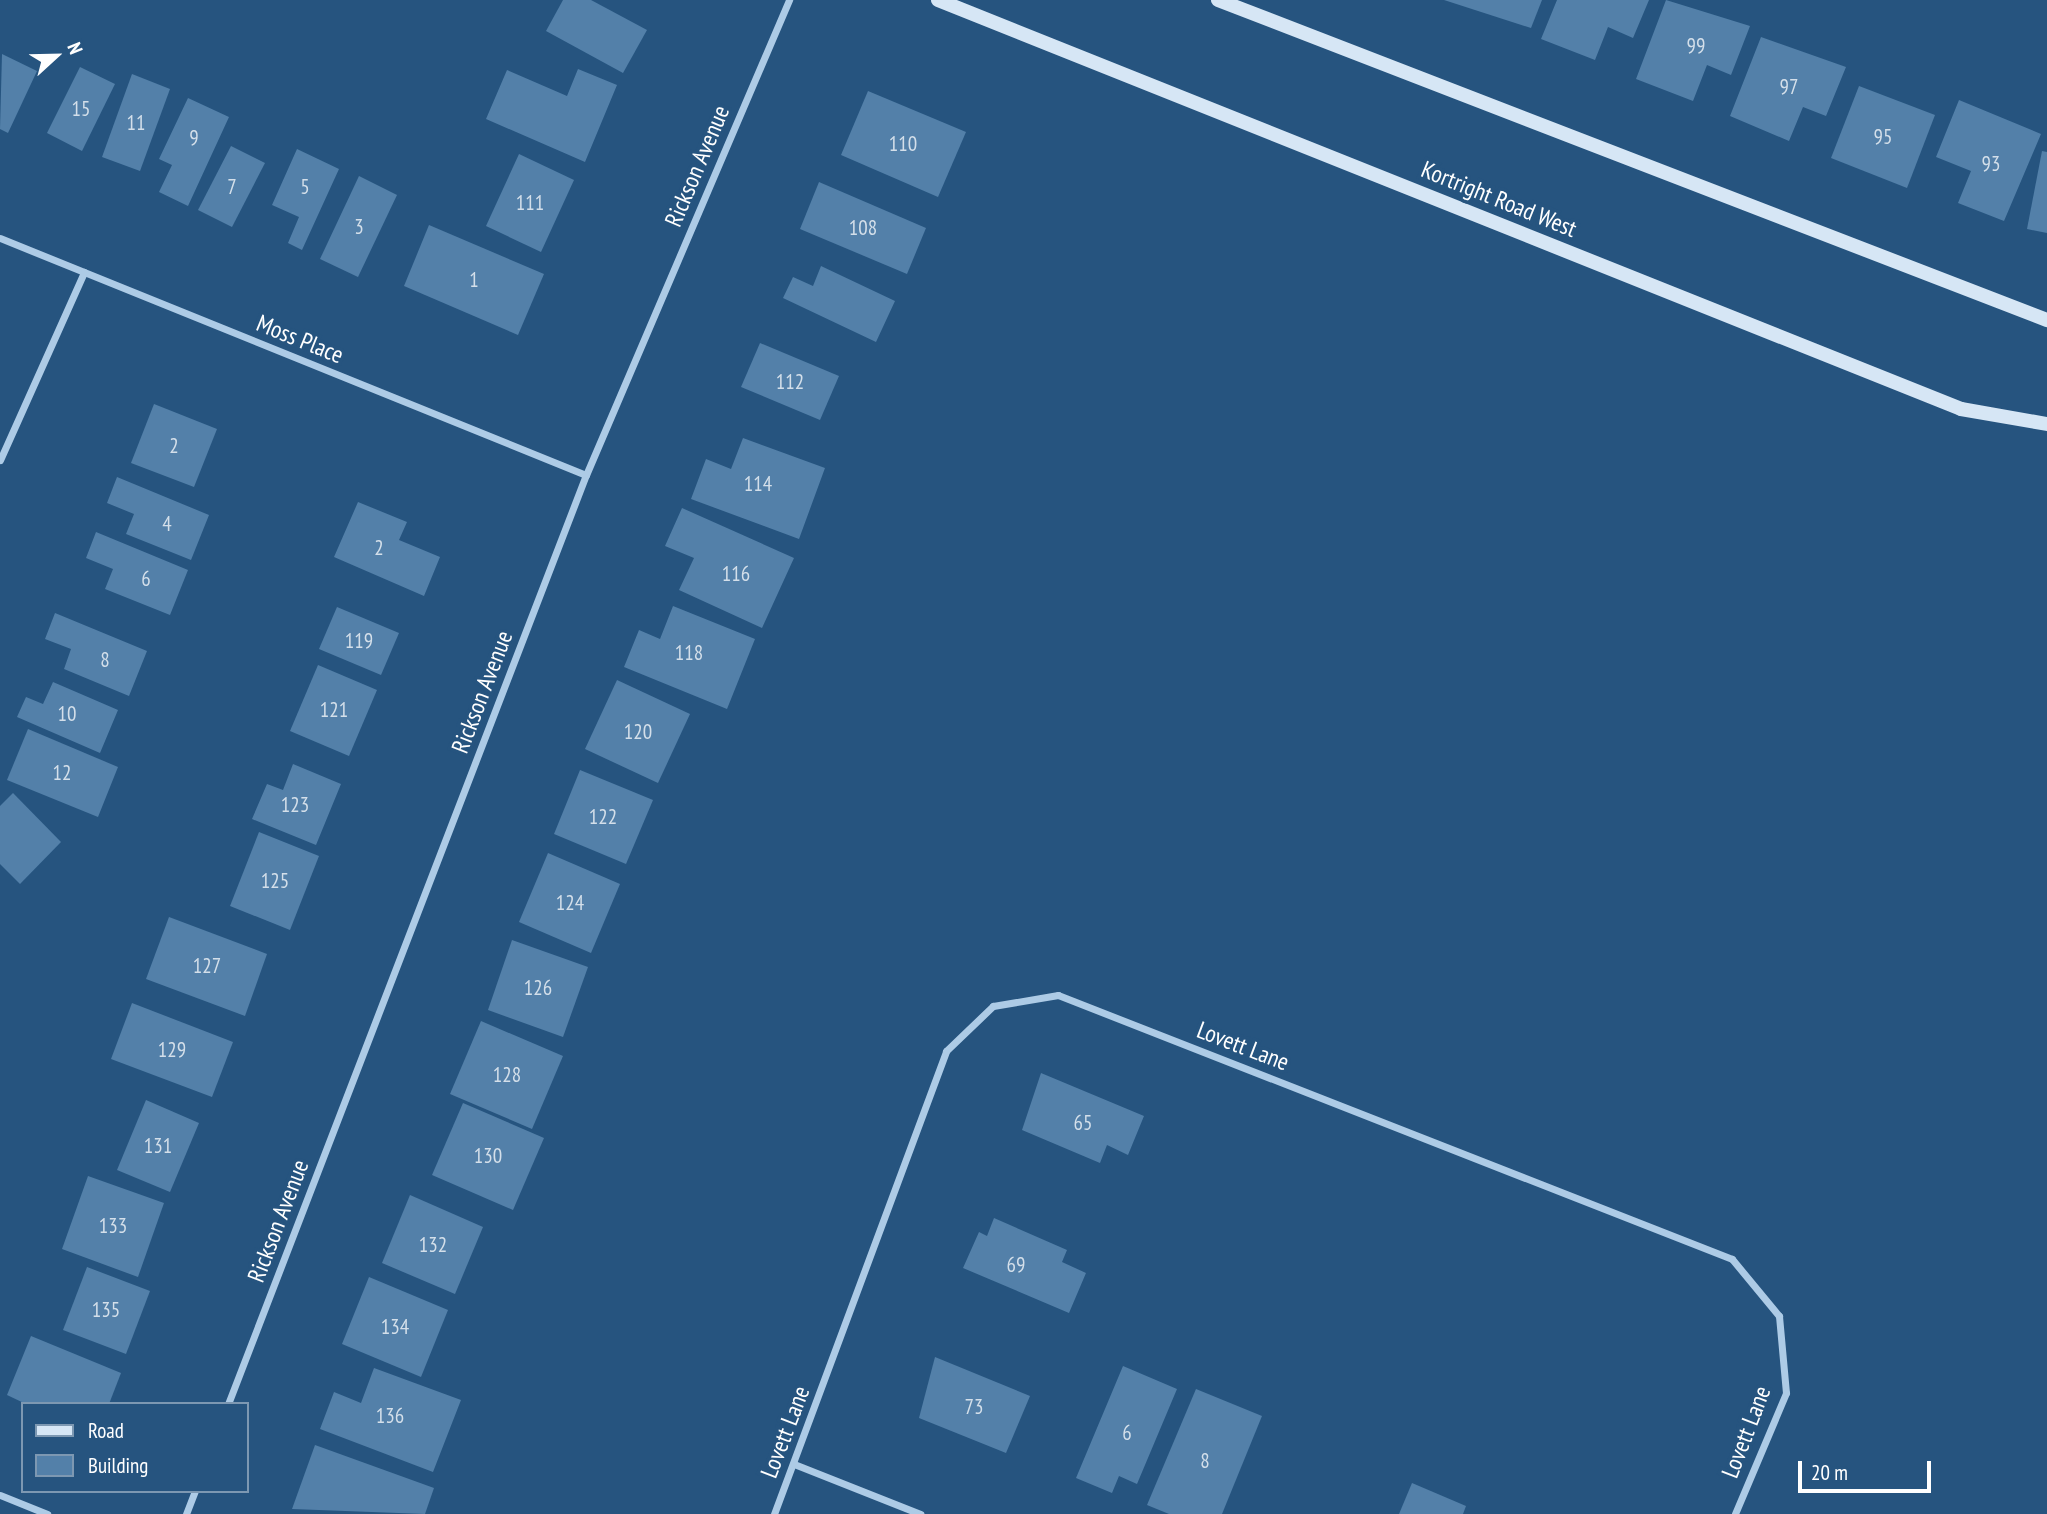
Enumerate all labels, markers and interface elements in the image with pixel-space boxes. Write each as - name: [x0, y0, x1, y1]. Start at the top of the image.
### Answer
- north arrow: [21, 21, 91, 91]
- house number: 99: [1687, 33, 1705, 59]
- text: N: [62, 39, 89, 57]
- house number: 97: [1780, 74, 1798, 100]
- house number: 15: [72, 96, 90, 122]
- street label: Rickson Avenue: [658, 101, 736, 231]
- house number: 11: [127, 110, 145, 136]
- house number: 95: [1874, 124, 1892, 150]
- house number: 9: [189, 125, 199, 151]
- house number: 110: [889, 131, 917, 157]
- house number: 93: [1982, 151, 2000, 177]
- street label: Kortright Road West: [1417, 155, 1581, 243]
- house number: 7: [227, 174, 237, 200]
- house number: 5: [300, 174, 310, 200]
- house number: 111: [516, 190, 544, 216]
- house number: 3: [354, 214, 364, 240]
- house number: 108: [849, 215, 877, 241]
- house number: 1: [469, 267, 479, 293]
- street label: Moss Place: [252, 309, 348, 369]
- house number: 112: [776, 369, 804, 395]
- house number: 2: [169, 433, 179, 459]
- house number: 114: [744, 471, 772, 497]
- house number: 4: [162, 511, 172, 537]
- house number: 2: [374, 535, 384, 561]
- house number: 116: [722, 561, 750, 587]
- house number: 6: [141, 566, 151, 592]
- street label: Rickson Avenue: [445, 626, 519, 758]
- house number: 119: [345, 628, 373, 654]
- house number: 118: [675, 640, 703, 666]
- house number: 8: [100, 647, 110, 673]
- house number: 121: [320, 697, 348, 723]
- house number: 10: [58, 701, 76, 727]
- house number: 120: [624, 719, 652, 745]
- house number: 12: [53, 760, 71, 786]
- house number: 123: [281, 792, 309, 818]
- house number: 122: [589, 804, 617, 830]
- house number: 125: [261, 868, 289, 894]
- house number: 124: [556, 890, 584, 916]
- house number: 127: [193, 953, 221, 979]
- house number: 126: [524, 975, 552, 1001]
- street label: Lovett Lane: [1193, 1015, 1293, 1077]
- house number: 129: [158, 1037, 186, 1063]
- house number: 128: [493, 1062, 521, 1088]
- house number: 65: [1074, 1110, 1092, 1136]
- house number: 131: [144, 1133, 172, 1159]
- house number: 130: [474, 1143, 502, 1169]
- street label: Rickson Avenue: [241, 1155, 315, 1287]
- house number: 133: [99, 1213, 127, 1239]
- house number: 132: [419, 1232, 447, 1258]
- house number: 69: [1007, 1252, 1025, 1278]
- house number: 135: [92, 1297, 120, 1323]
- house number: 134: [381, 1314, 409, 1340]
- street label: Lovett Lane: [754, 1382, 816, 1482]
- street label: Lovett Lane: [1715, 1382, 1777, 1482]
- house number: 73: [965, 1394, 983, 1420]
- legend: [21, 1402, 248, 1493]
- house number: 136: [376, 1403, 404, 1429]
- text: Road: [88, 1417, 124, 1444]
- house number: 6: [1122, 1420, 1132, 1446]
- house number: 8: [1200, 1448, 1210, 1474]
- scale bar: [1802, 1448, 1935, 1492]
- text: Building: [88, 1452, 148, 1479]
- text: 20 m: [1811, 1459, 1848, 1486]

